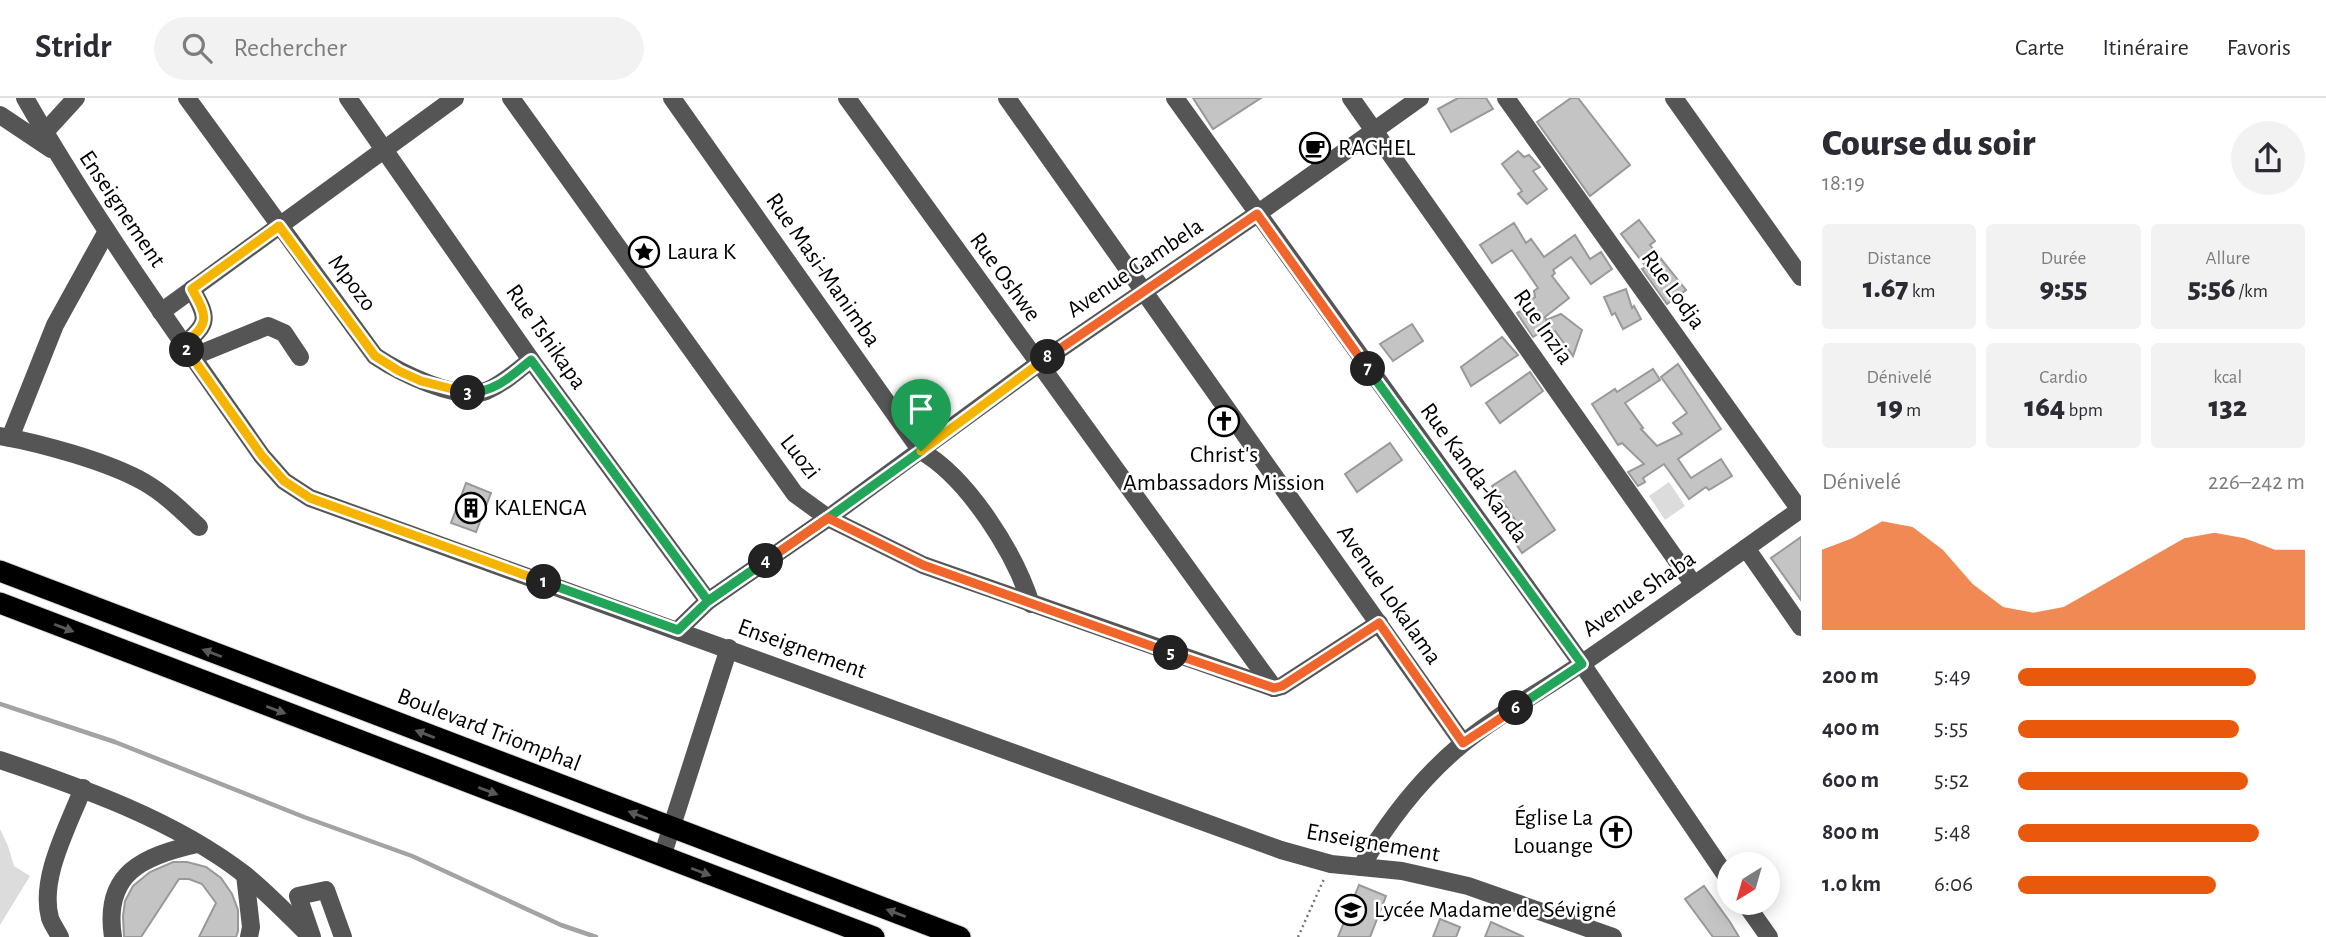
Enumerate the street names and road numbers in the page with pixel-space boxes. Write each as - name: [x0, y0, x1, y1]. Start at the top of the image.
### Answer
- street label: Enseignement: [74, 146, 170, 272]
- street label: Rue Masi-Manimba: [761, 189, 885, 351]
- street label: Avenue Gambela: [1063, 214, 1207, 322]
- street label: Rue Oshwe: [965, 228, 1045, 326]
- street label: Rue Lodja: [1636, 246, 1710, 334]
- street label: Mpozo: [323, 250, 381, 316]
- street label: Rue Tshikapa: [501, 280, 591, 394]
- street label: Rue Inzia: [1509, 285, 1577, 369]
- street label: Rue Kanda-Kanda: [1416, 399, 1532, 547]
- street label: Luozi: [775, 430, 825, 484]
- street label: Avenue Lokalama: [1332, 521, 1446, 669]
- street label: Avenue Shaba: [1578, 546, 1700, 642]
- street label: Enseignement: [735, 615, 870, 683]
- street label: Boulevard Triomphal: [394, 684, 584, 776]
- street label: Enseignement: [1304, 819, 1442, 867]

